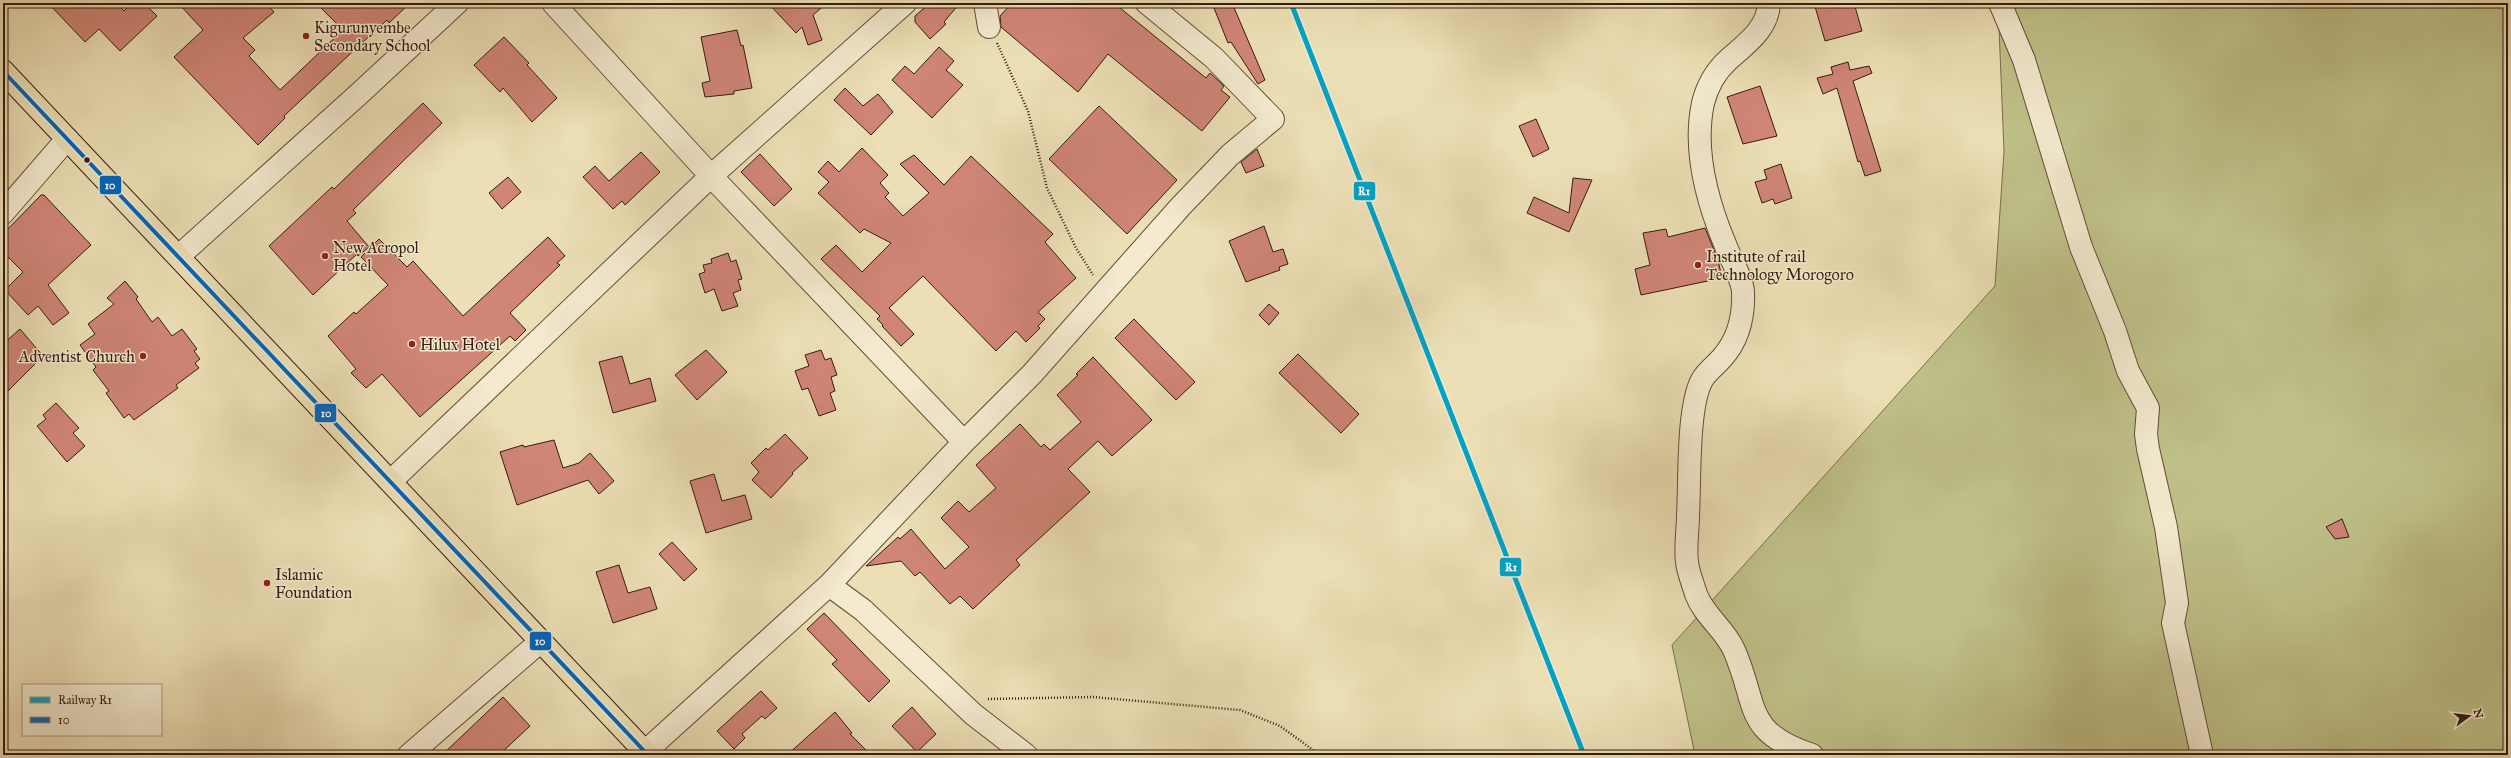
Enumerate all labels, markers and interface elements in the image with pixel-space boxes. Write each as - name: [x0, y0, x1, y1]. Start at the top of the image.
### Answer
- place label: Kigurunyembe Secondary School: [314, 18, 431, 55]
- marker: Kigurunyembe Secondary School: [301, 31, 311, 41]
- unlabelled marker: [82, 155, 92, 165]
- line badge: 10: [99, 175, 122, 195]
- text: 10: [105, 179, 116, 192]
- line badge: R1: [1353, 181, 1376, 201]
- text: R1: [1358, 185, 1371, 198]
- place label: New Acropol Hotel: [333, 238, 420, 275]
- place label: Institute of rail Technology Morogoro: [1706, 247, 1854, 285]
- marker: New Acropol Hotel: [320, 251, 330, 261]
- marker: Institute of rail Technology Morogoro: [1693, 260, 1703, 270]
- place label: Hilux Hotel: [420, 335, 501, 354]
- marker: Hilux Hotel: [407, 339, 417, 349]
- place label: Adventist Church: [18, 347, 135, 366]
- marker: Adventist Church: [138, 351, 148, 361]
- line badge: 10: [314, 403, 337, 423]
- text: 10: [321, 407, 332, 420]
- line badge: R1: [1499, 557, 1522, 577]
- text: R1: [1505, 561, 1518, 574]
- place label: Islamic Foundation: [275, 565, 352, 602]
- marker: Islamic Foundation: [262, 578, 272, 588]
- line badge: 10: [529, 631, 552, 651]
- text: 10: [535, 635, 546, 648]
- legend: [22, 684, 162, 736]
- text: Railway R1: [58, 693, 112, 707]
- north arrow: [2449, 696, 2489, 736]
- text: N: [2471, 707, 2486, 720]
- text: 10: [58, 713, 70, 727]

